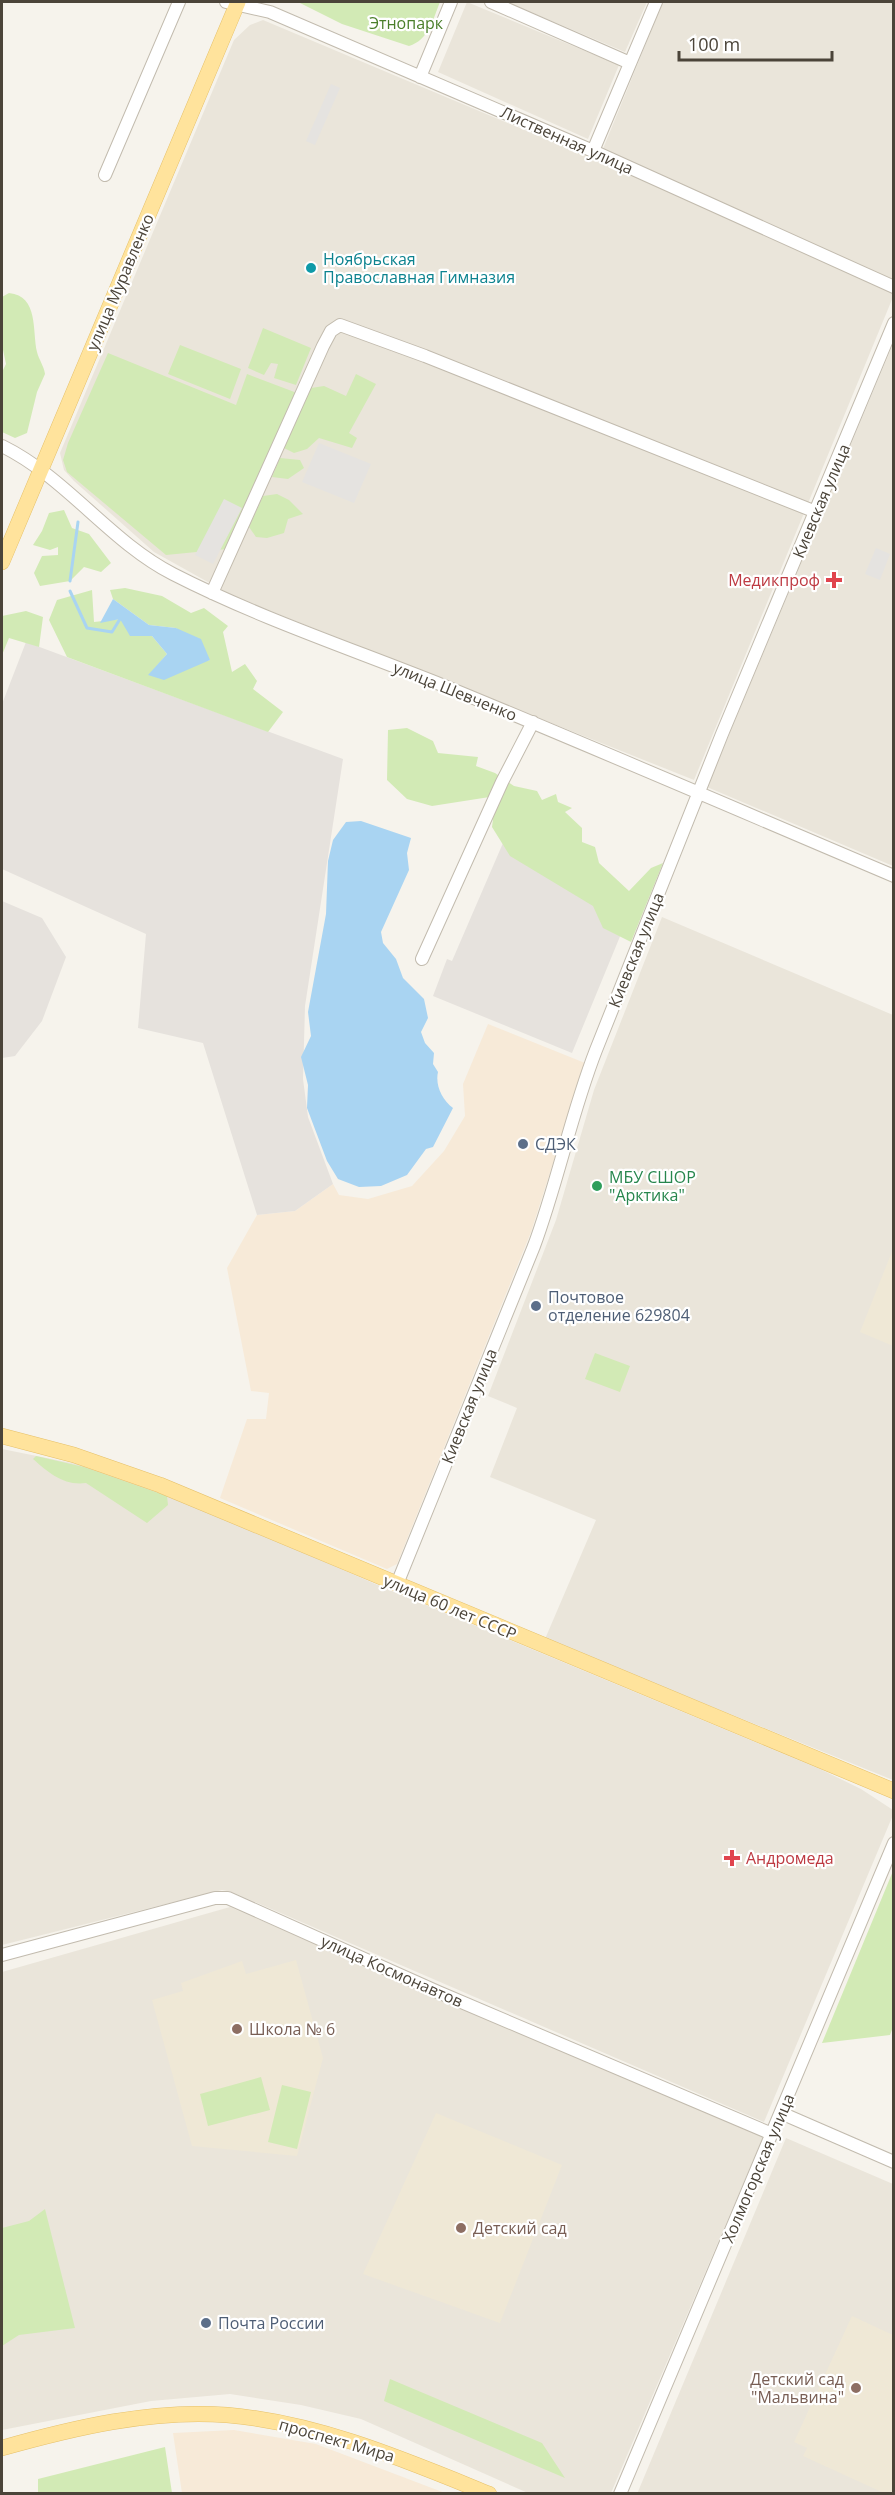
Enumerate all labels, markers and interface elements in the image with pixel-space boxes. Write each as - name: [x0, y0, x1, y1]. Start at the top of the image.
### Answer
- park label: Этнопарк: [369, 12, 444, 34]
- scale bar: [679, 24, 832, 62]
- text: 100 m: [688, 32, 740, 56]
- street label: Лиственная улица: [497, 101, 637, 179]
- street label: улица Муравленко: [81, 210, 159, 354]
- place label: Ноябрьская Православная Гимназия: [323, 248, 515, 288]
- marker: Ноябрьская Православная Гимназия: [304, 261, 318, 275]
- street label: Киевская улица: [787, 440, 855, 562]
- place label: Медикпроф: [728, 569, 820, 591]
- marker: Медикпроф: [825, 571, 843, 589]
- street label: улица Шевченко: [390, 656, 520, 726]
- street label: Киевская улица: [603, 889, 669, 1011]
- place label: СДЭК: [535, 1133, 576, 1155]
- marker: СДЭК: [516, 1137, 530, 1151]
- place label: МБУ СШОР "Арктика": [609, 1166, 696, 1206]
- marker: МБУ СШОР "Арктика": [590, 1179, 604, 1193]
- place label: Почтовое отделение 629804: [548, 1286, 690, 1326]
- marker: Почтовое отделение 629804: [529, 1299, 543, 1313]
- street label: Киевская улица: [436, 1345, 502, 1467]
- street label: улица 60 лет СССР: [380, 1569, 520, 1645]
- place label: Андромеда: [746, 1847, 834, 1869]
- marker: Андромеда: [723, 1849, 741, 1867]
- street label: улица Космонавтов: [317, 1930, 467, 2012]
- place label: Школа № 6: [249, 2018, 335, 2040]
- marker: Школа № 6: [230, 2022, 244, 2036]
- street label: Холмогорская улица: [717, 2090, 799, 2246]
- place label: Детский сад: [473, 2217, 567, 2239]
- marker: Детский сад: [454, 2221, 468, 2235]
- place label: Почта России: [218, 2312, 324, 2334]
- marker: Почта России: [199, 2316, 213, 2330]
- place label: Детский сад "Мальвина": [750, 2368, 844, 2408]
- marker: Детский сад "Мальвина": [849, 2381, 863, 2395]
- street label: проспект Мира: [277, 2413, 397, 2467]

